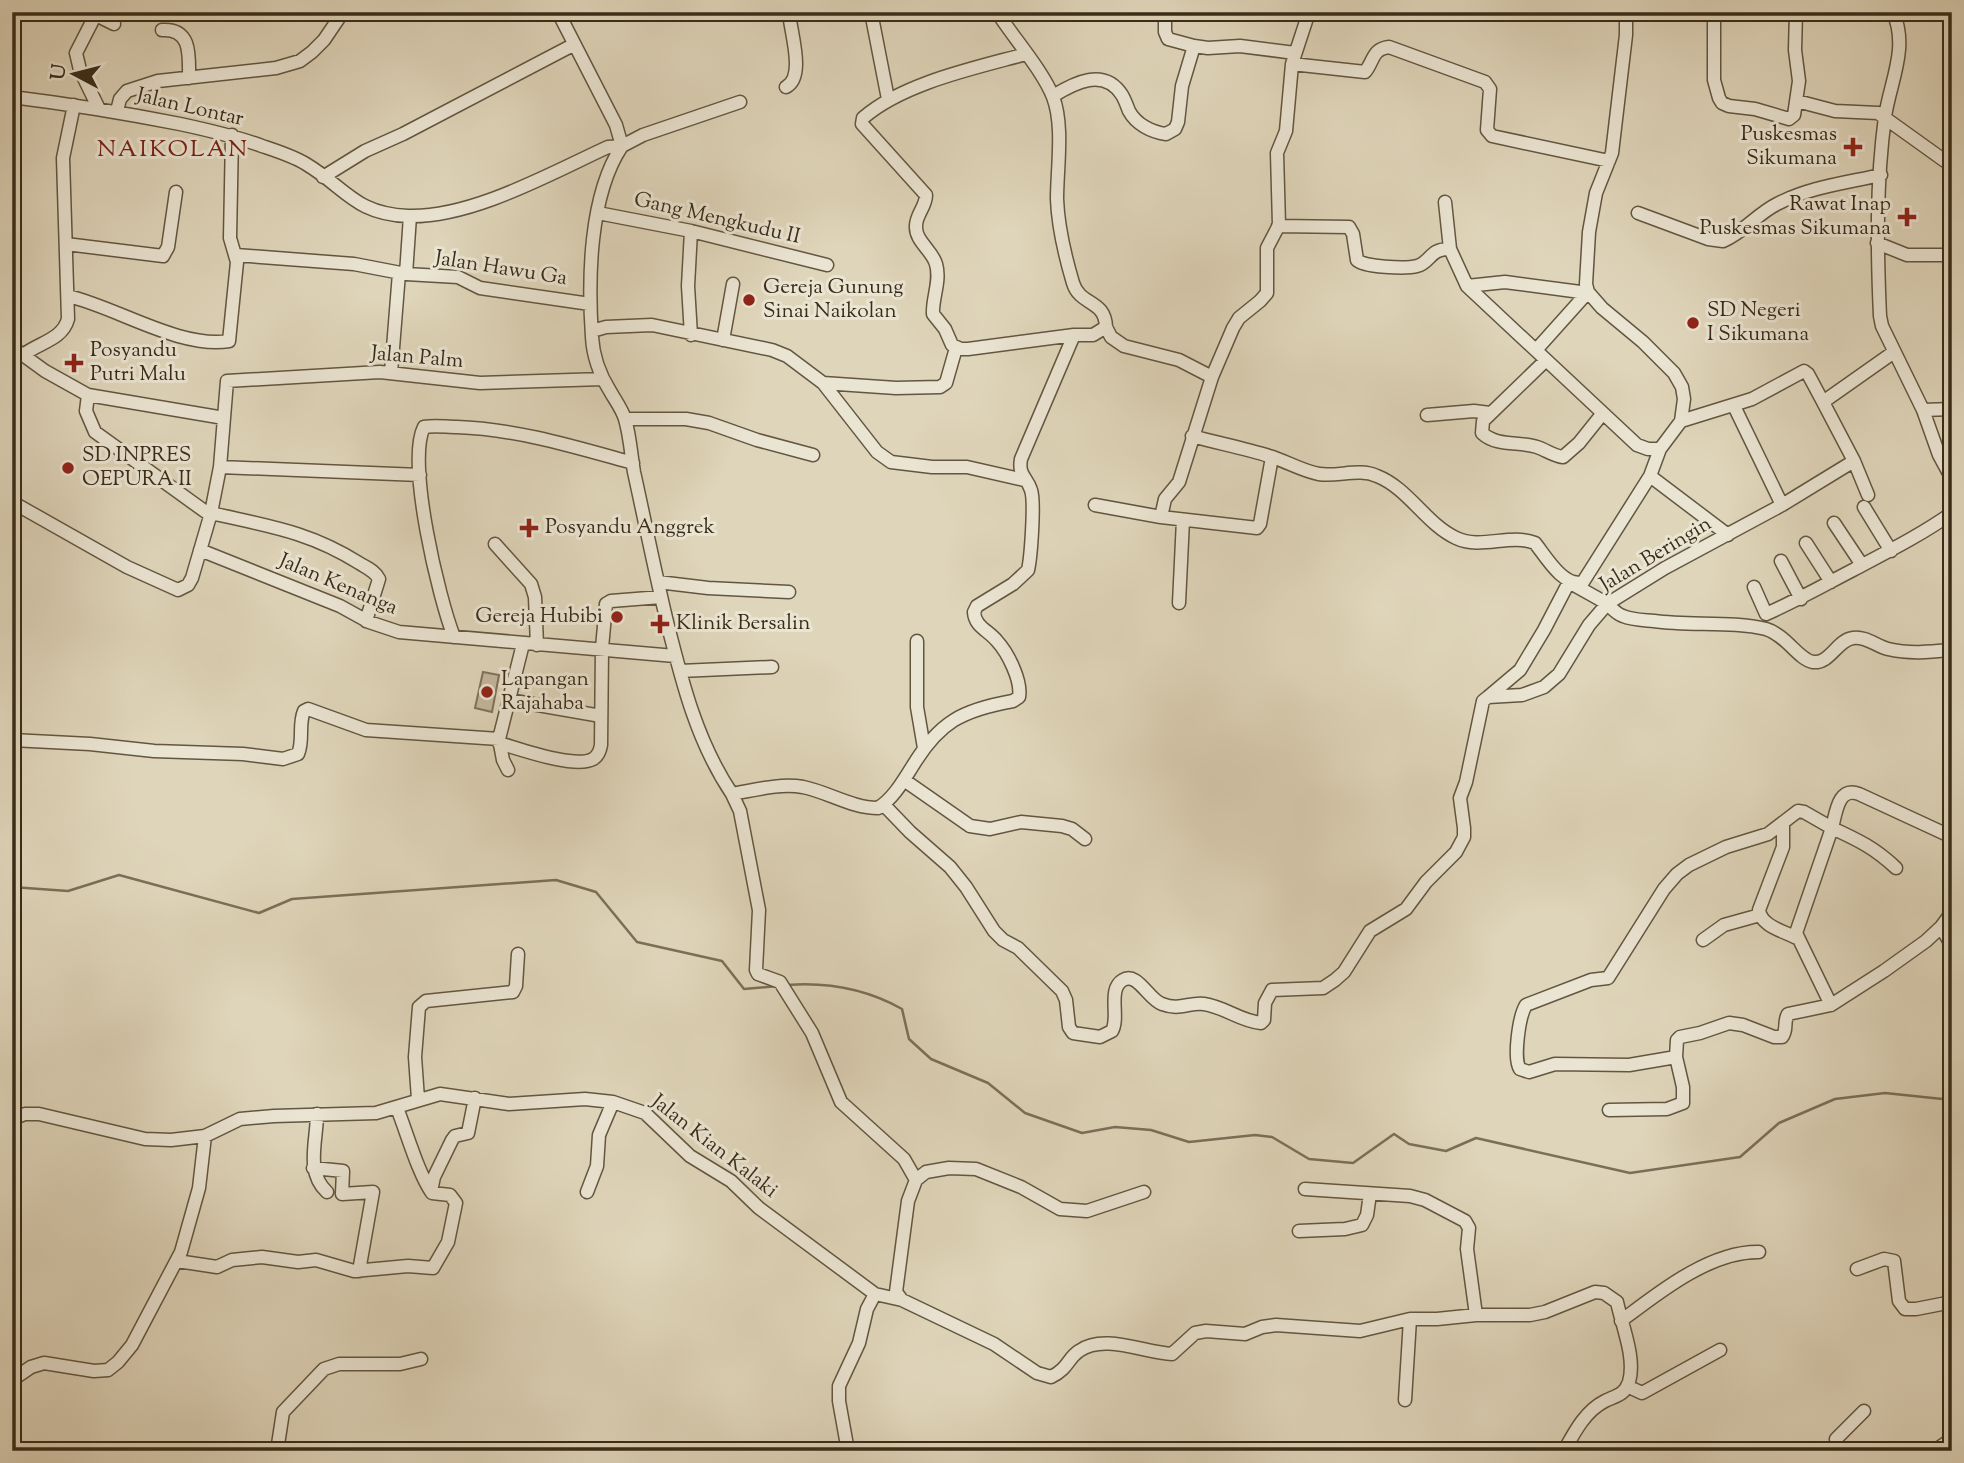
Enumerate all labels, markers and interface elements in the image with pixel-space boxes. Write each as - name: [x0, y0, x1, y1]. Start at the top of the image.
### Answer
- north arrow: [38, 38, 108, 108]
- text: U: [45, 62, 74, 82]
- street label: Jalan Lontar: [133, 81, 247, 135]
- place label: Puskesmas Sikumana: [1741, 120, 1837, 174]
- district label: NAIKOLAN: [97, 133, 249, 167]
- marker: Puskesmas Sikumana: [1843, 137, 1863, 157]
- street label: Gang Mengkudu II: [631, 185, 803, 253]
- place label: Rawat Inap Puskesmas Sikumana: [1699, 190, 1891, 244]
- marker: Rawat Inap Puskesmas Sikumana: [1897, 207, 1917, 227]
- street label: Jalan Hawu Ga: [432, 244, 569, 294]
- place label: Gereja Gunung Sinai Naikolan: [763, 273, 904, 327]
- marker: Gereja Gunung Sinai Naikolan: [741, 292, 757, 308]
- place label: SD Negeri I Sikumana: [1707, 296, 1809, 350]
- marker: SD Negeri I Sikumana: [1685, 315, 1701, 331]
- place label: Posyandu Putri Malu: [90, 336, 186, 390]
- street label: Jalan Palm: [369, 339, 464, 377]
- marker: Posyandu Putri Malu: [64, 353, 84, 373]
- place label: SD INPRES OEPURA II: [82, 441, 192, 495]
- marker: SD INPRES OEPURA II: [60, 460, 76, 476]
- street label: Jalan Beringin: [1593, 510, 1718, 601]
- place label: Posyandu Anggrek: [545, 513, 715, 543]
- marker: Posyandu Anggrek: [519, 518, 539, 538]
- street label: Jalan Kenanga: [273, 546, 402, 624]
- place label: Gereja Hubibi: [475, 602, 603, 632]
- marker: Gereja Hubibi: [609, 609, 625, 625]
- place label: Klinik Bersalin: [676, 609, 810, 639]
- marker: Klinik Bersalin: [650, 614, 670, 634]
- place label: Lapangan Rajahaba: [501, 665, 589, 719]
- marker: Lapangan Rajahaba: [479, 684, 495, 700]
- street label: Jalan Kian Kalaki: [643, 1087, 784, 1206]

